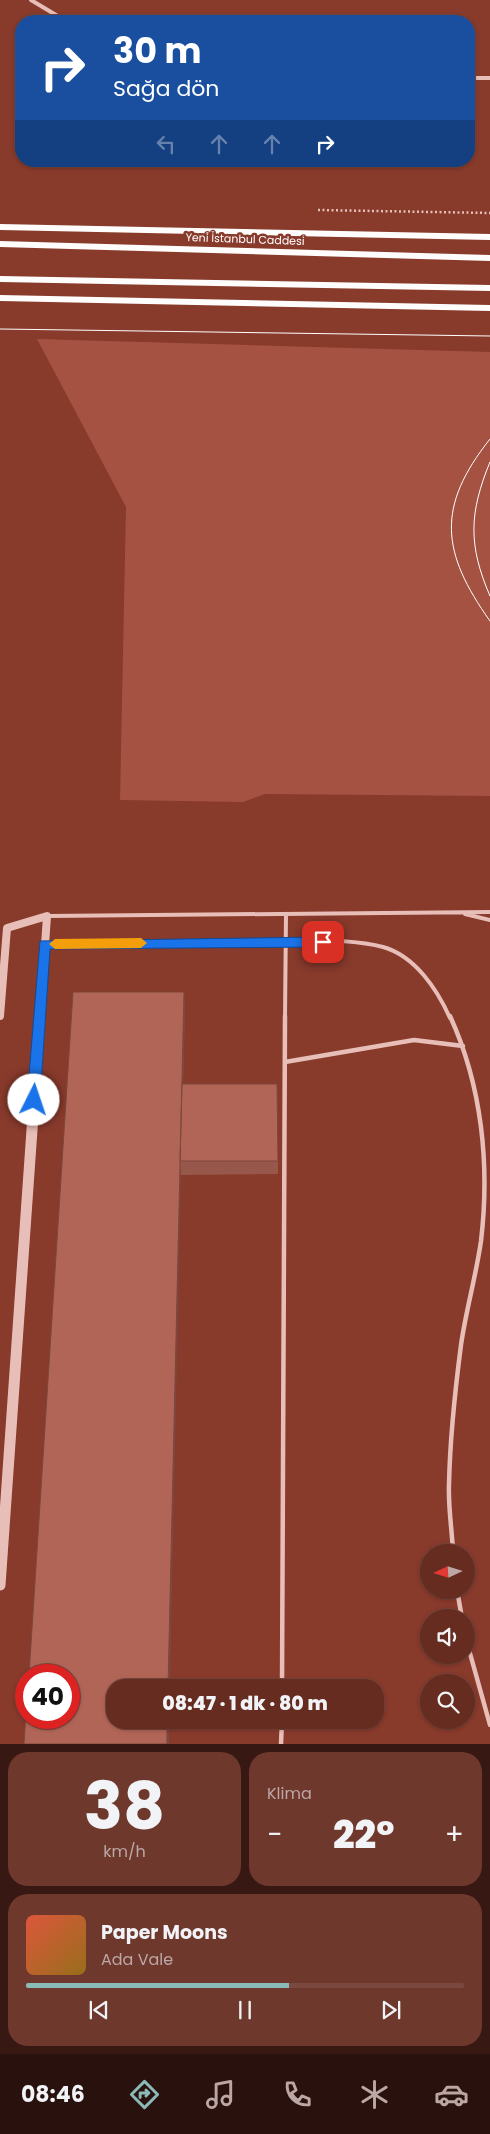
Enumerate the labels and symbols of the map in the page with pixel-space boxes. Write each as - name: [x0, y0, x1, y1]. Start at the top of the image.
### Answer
- street label: Yeni İstanbul Caddesi: [185, 229, 305, 249]
- pin: [302, 921, 344, 963]
- position arrow: [7, 1073, 59, 1125]
- north arrow: [420, 1544, 475, 1599]
- speed limit sign: 40: [15, 1664, 80, 1729]

